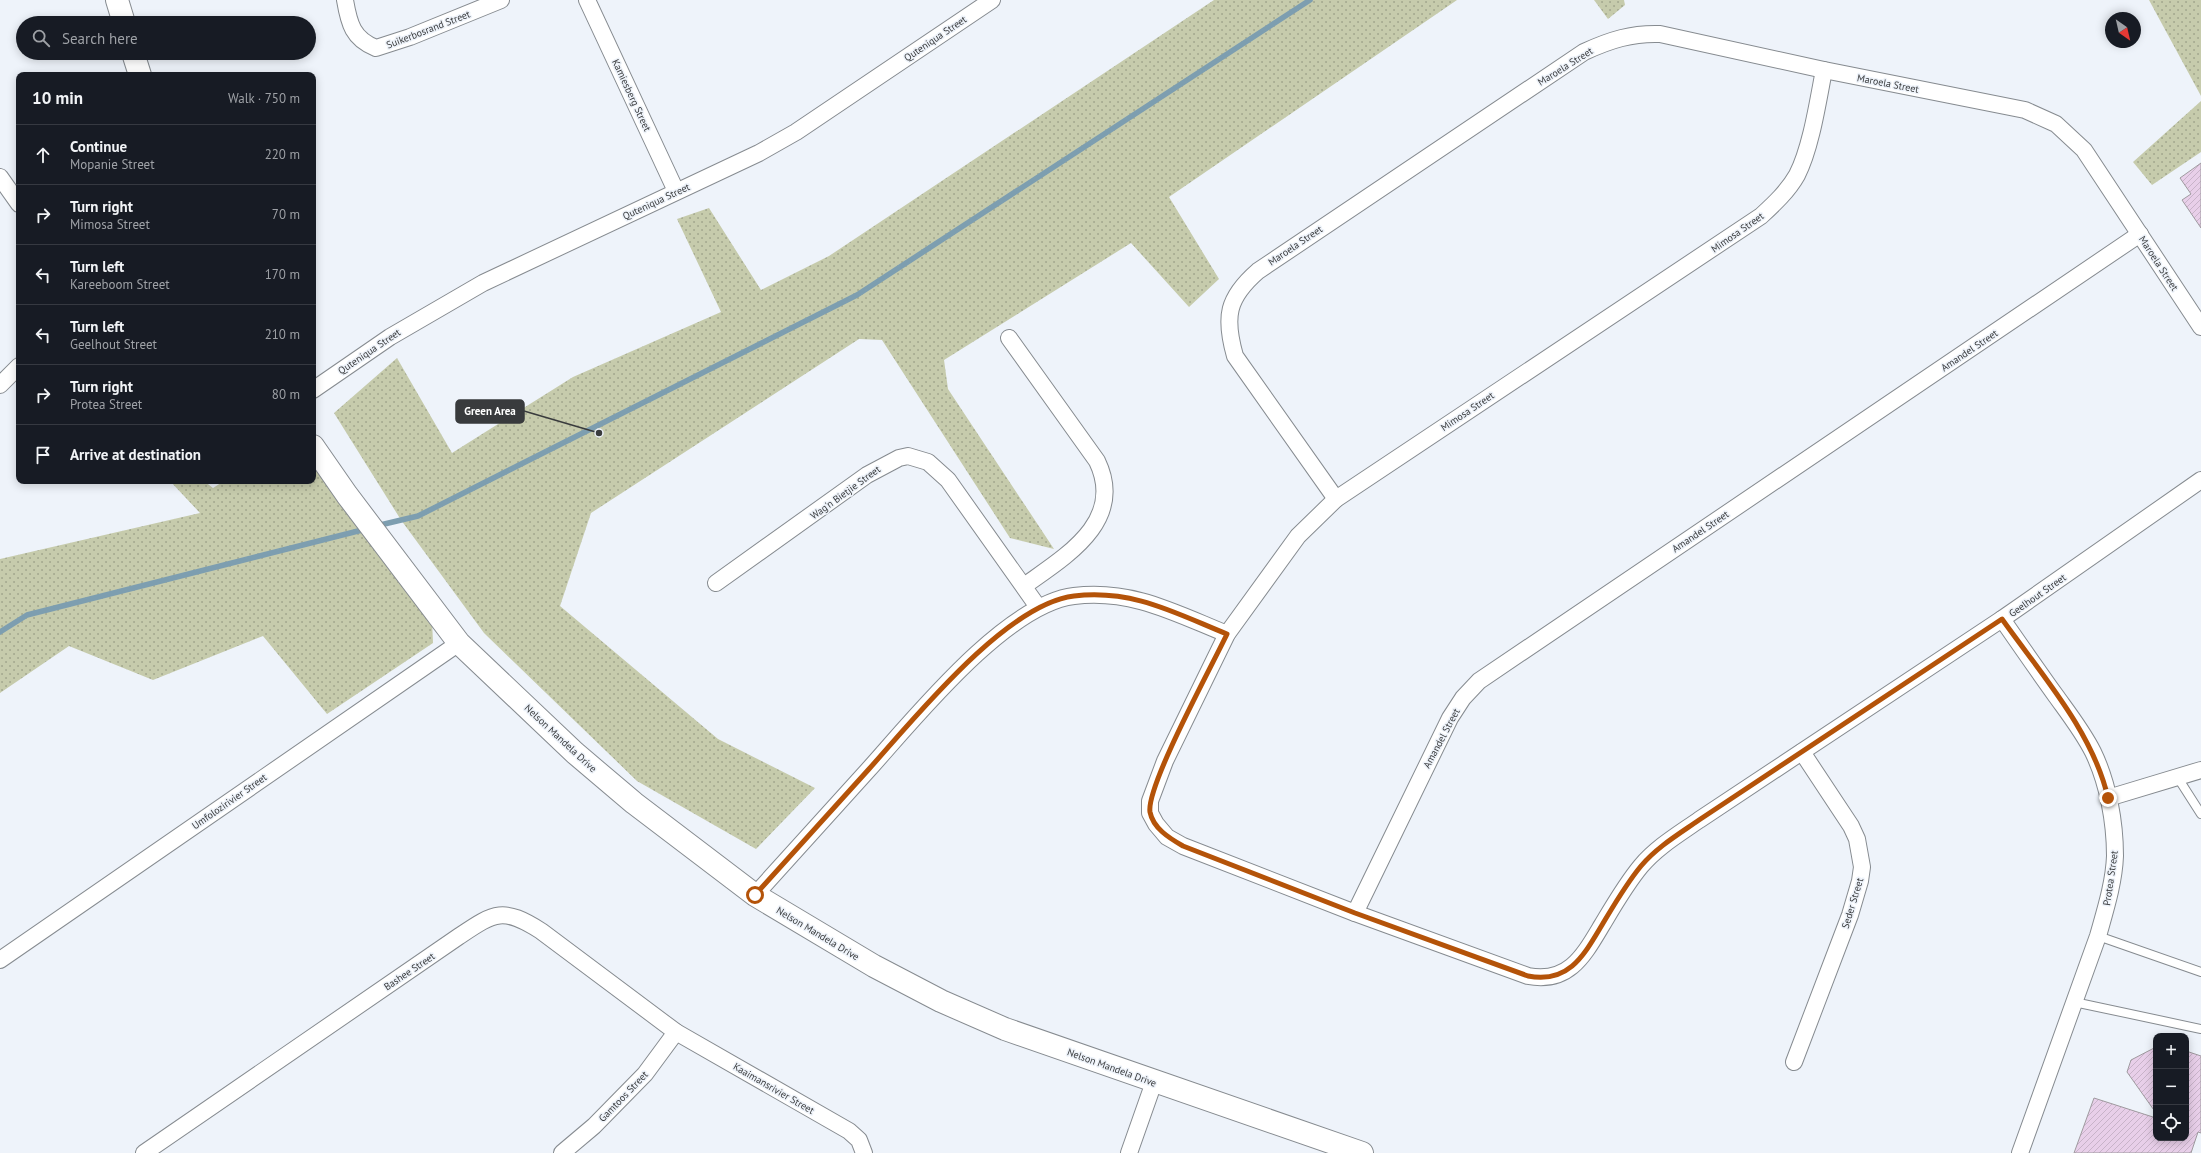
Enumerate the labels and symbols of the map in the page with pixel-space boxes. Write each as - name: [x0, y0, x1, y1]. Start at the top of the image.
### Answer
- street label: Suikerbosrand Street: [384, 7, 473, 51]
- street label: Quteniqua Street: [902, 12, 970, 64]
- north arrow: [2105, 12, 2141, 48]
- street label: Maroela Street: [1535, 44, 1596, 89]
- street label: Kamiesberg Street: [609, 57, 654, 134]
- street label: Maroela Street: [1856, 71, 1921, 96]
- street label: Quteniqua Street: [621, 180, 692, 223]
- street label: Mimosa Street: [1708, 209, 1767, 255]
- street label: Maroela Street: [1266, 222, 1325, 268]
- street label: Maroela Street: [2136, 233, 2181, 294]
- street label: Quteniqua Street: [336, 325, 404, 377]
- street label: Amandel Street: [1938, 326, 2001, 374]
- street label: Mimosa Street: [1438, 389, 1497, 434]
- callout: Green Area: [456, 400, 524, 423]
- text: Green Area: [464, 404, 516, 418]
- street label: Wag'n Bietjie Street: [808, 462, 883, 522]
- street label: Amandel Street: [1669, 507, 1732, 555]
- street label: Geelhout Street: [2006, 571, 2069, 620]
- street label: Nelson Mandela Drive: [522, 701, 600, 775]
- street label: Amandel Street: [1420, 706, 1463, 770]
- street label: Umfolozirivier Street: [189, 770, 270, 832]
- route end: [2099, 789, 2117, 807]
- street label: Protea Street: [2100, 849, 2121, 906]
- street label: Seder Street: [1839, 876, 1867, 930]
- route start: [746, 886, 764, 904]
- street label: Nelson Mandela Drive: [774, 904, 861, 963]
- street label: Bashee Street: [381, 949, 438, 993]
- street label: Nelson Mandela Drive: [1065, 1045, 1158, 1090]
- street label: Kaaimansrivier Street: [731, 1060, 817, 1117]
- street label: Gamtoos Street: [596, 1068, 651, 1124]

